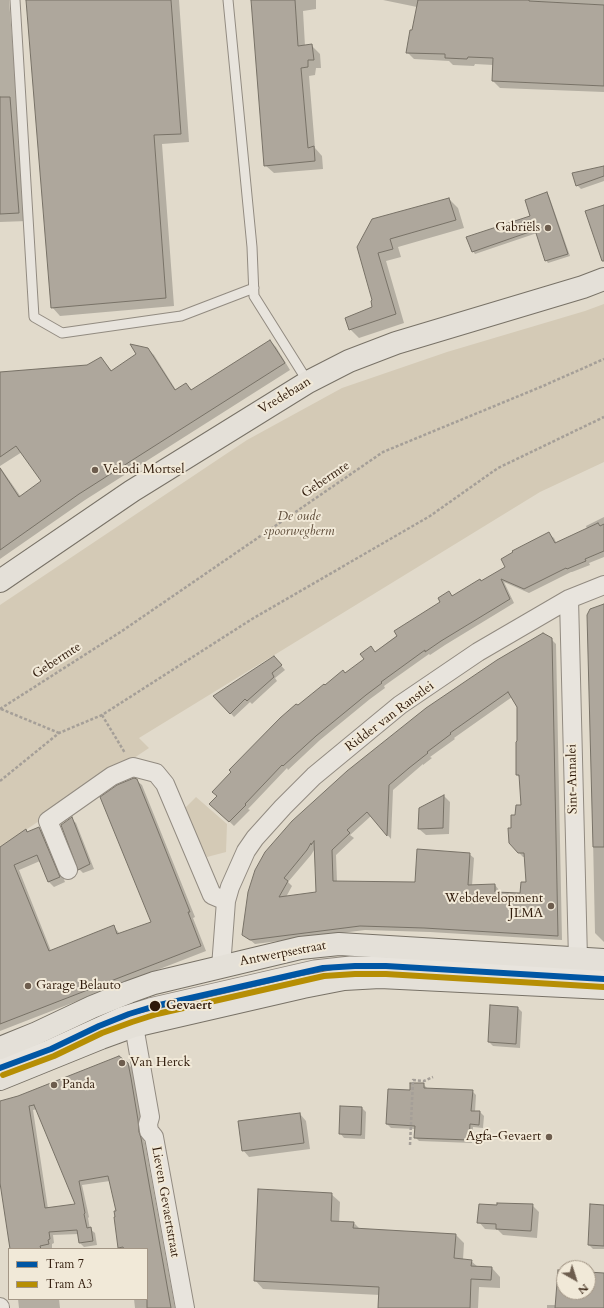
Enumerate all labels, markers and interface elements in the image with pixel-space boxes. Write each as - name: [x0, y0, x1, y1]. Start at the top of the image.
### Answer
- place label: Gabriëls: [495, 220, 540, 236]
- marker: Gabriëls: [543, 223, 553, 233]
- street label: Vredebaan: [256, 374, 314, 418]
- street label: Gebermte: [299, 458, 353, 502]
- place label: Velodi Mortsel: [103, 462, 185, 478]
- marker: Velodi Mortsel: [90, 465, 100, 475]
- park label: De oude spoorwegberm: [263, 509, 335, 540]
- street label: Gebermte: [30, 640, 84, 682]
- street label: Ridder van Ranstlei: [343, 679, 437, 755]
- street label: Sint-Annalei: [565, 744, 581, 814]
- place label: Webdevelopment JLMA: [445, 891, 543, 922]
- marker: Webdevelopment JLMA: [546, 901, 556, 911]
- street label: Antwerpsestraat: [239, 938, 327, 970]
- place label: Garage Belauto: [36, 978, 121, 994]
- marker: Garage Belauto: [23, 981, 33, 991]
- place label: Gevaert: [166, 998, 212, 1014]
- marker: Gevaert: [148, 999, 162, 1013]
- place label: Van Herck: [130, 1055, 190, 1071]
- marker: Van Herck: [117, 1058, 127, 1068]
- place label: Panda: [62, 1077, 95, 1093]
- marker: Panda: [49, 1080, 59, 1090]
- place label: Agfa-Gevaert: [466, 1129, 541, 1145]
- marker: Agfa-Gevaert: [544, 1132, 554, 1142]
- street label: Lieven Gevaertstraat: [148, 1145, 182, 1259]
- legend: [8, 1248, 148, 1300]
- text: Tram 7: [46, 1256, 84, 1272]
- north arrow: [556, 1260, 596, 1300]
- text: Tram A3: [46, 1276, 92, 1292]
- text: N: [575, 1280, 592, 1298]

